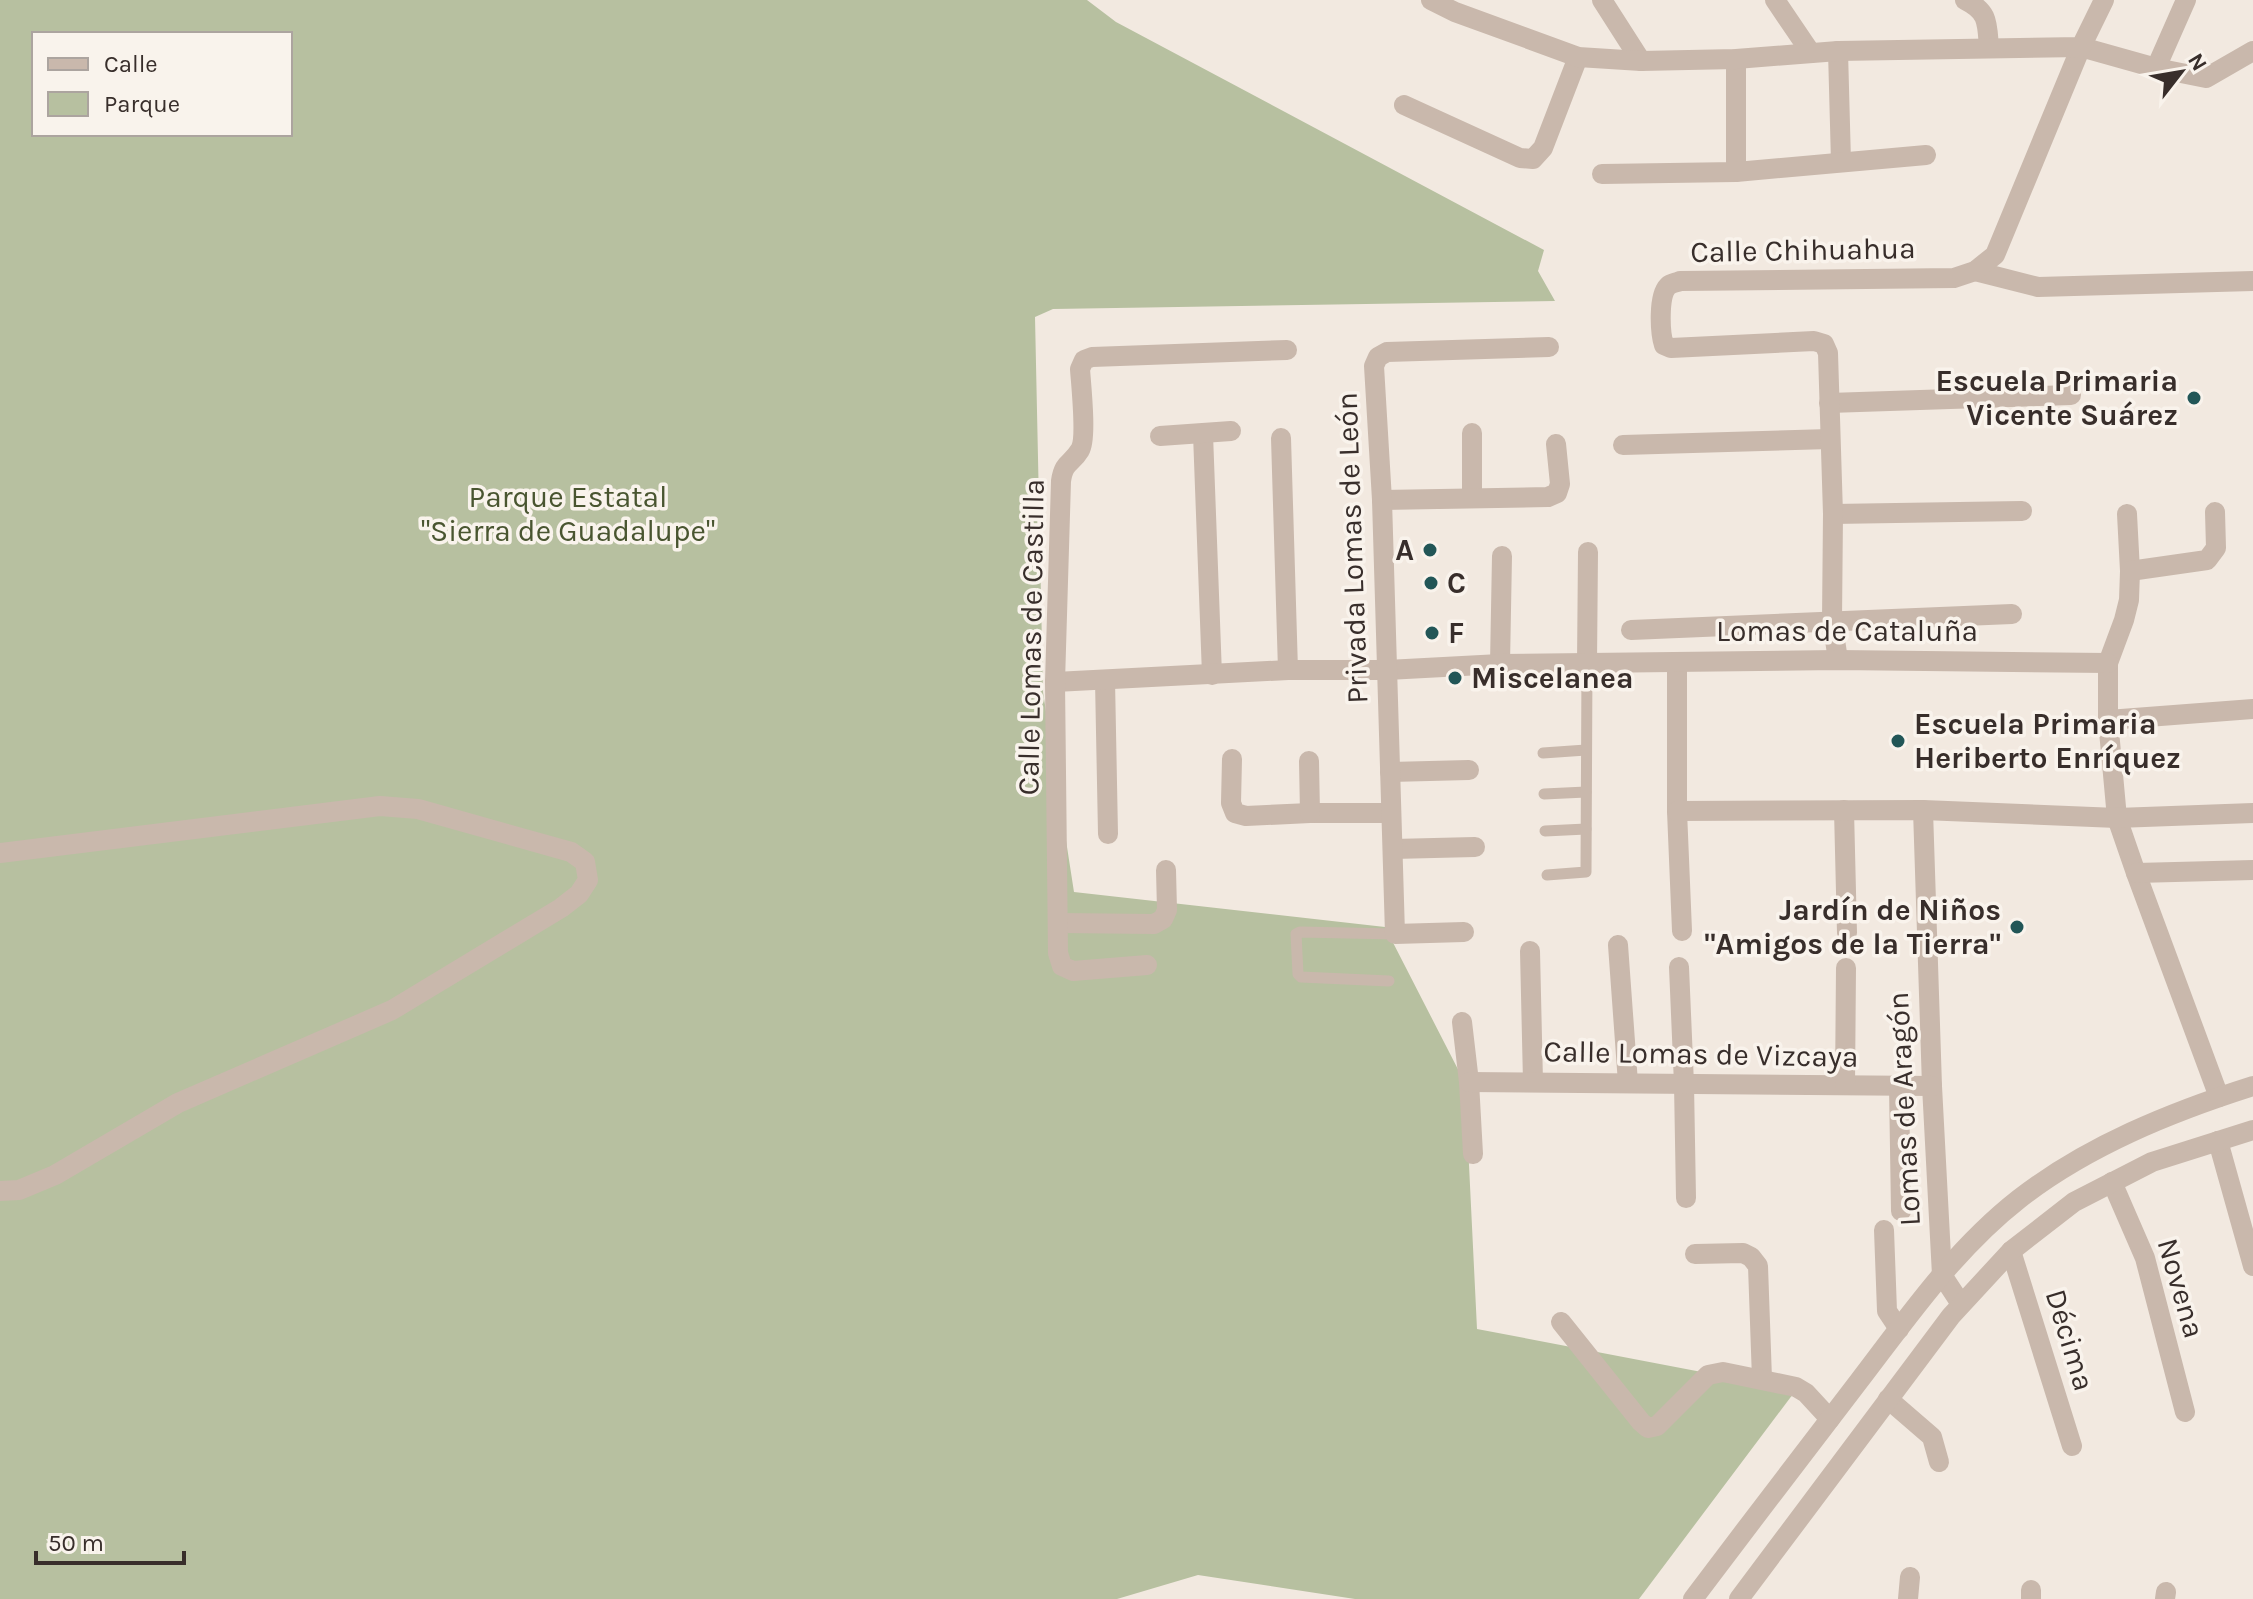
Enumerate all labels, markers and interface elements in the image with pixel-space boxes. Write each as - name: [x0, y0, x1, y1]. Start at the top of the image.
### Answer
- legend: [32, 32, 292, 136]
- north arrow: [2141, 32, 2221, 112]
- text: N: [2182, 49, 2212, 76]
- text: Calle: [104, 50, 158, 78]
- text: Parque: [104, 90, 180, 118]
- street label: Calle Chihuahua: [1690, 230, 1916, 270]
- place label: Escuela Primaria Vicente Suárez: [1935, 363, 2178, 433]
- marker: Escuela Primaria Vicente Suárez: [2185, 389, 2203, 407]
- street label: Privada Lomas de León: [1329, 392, 1375, 704]
- street label: Calle Lomas de Castilla: [1010, 478, 1052, 796]
- park label: Parque Estatal "Sierra de Guadalupe": [421, 479, 715, 549]
- place label: A: [1395, 532, 1414, 568]
- marker: A: [1421, 541, 1439, 559]
- place label: C: [1447, 565, 1466, 601]
- marker: C: [1422, 574, 1440, 592]
- street label: Lomas de Cataluña: [1716, 613, 1978, 649]
- place label: F: [1448, 615, 1464, 651]
- marker: F: [1423, 624, 1441, 642]
- place label: Miscelanea: [1471, 660, 1634, 696]
- marker: Miscelanea: [1446, 669, 1464, 687]
- place label: Escuela Primaria Heriberto Enríquez: [1914, 706, 2181, 776]
- marker: Escuela Primaria Heriberto Enríquez: [1889, 732, 1907, 750]
- place label: Jardín de Niños "Amigos de la Tierra": [1704, 892, 2001, 962]
- marker: Jardín de Niños "Amigos de la Tierra": [2008, 918, 2026, 936]
- street label: Lomas de Aragón: [1880, 991, 1928, 1227]
- street label: Calle Lomas de Vizcaya: [1543, 1033, 1859, 1075]
- street label: Novena: [2150, 1234, 2212, 1342]
- street label: Décima: [2038, 1285, 2102, 1395]
- scale bar: [36, 1515, 184, 1565]
- text: 50 m: [48, 1529, 104, 1557]

